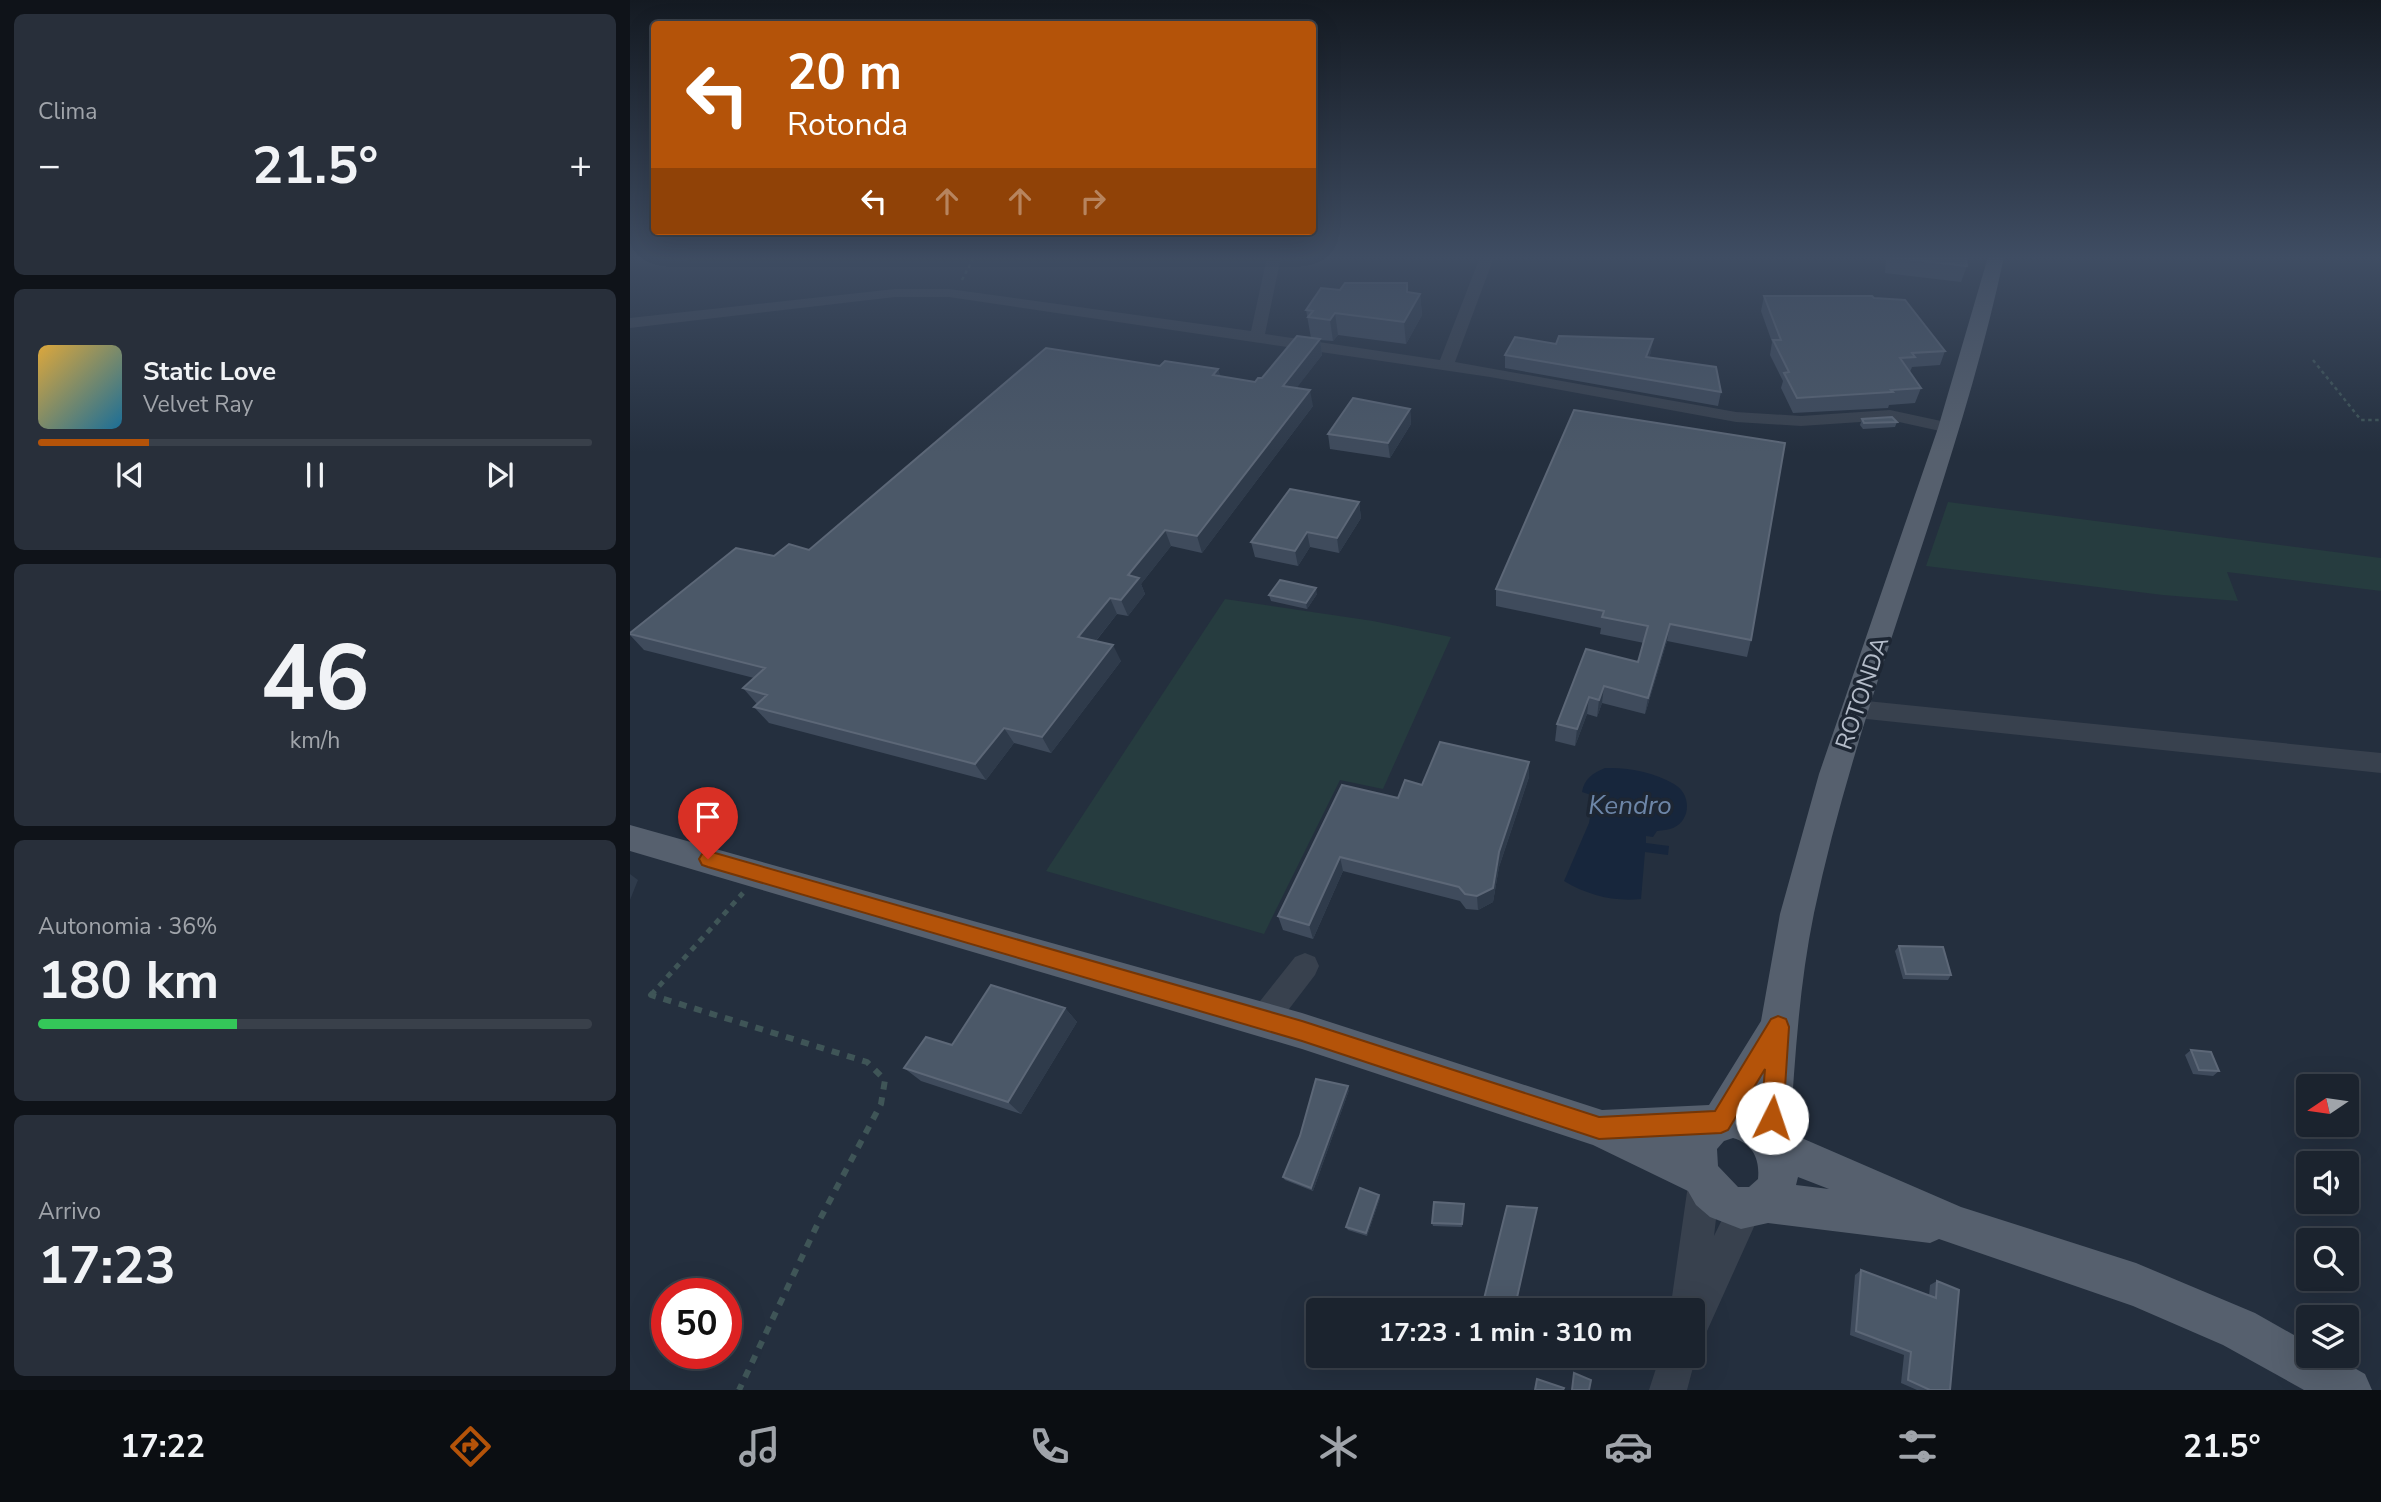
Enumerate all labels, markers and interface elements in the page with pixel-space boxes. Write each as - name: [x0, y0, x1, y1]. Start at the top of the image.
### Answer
- text: 20 m: [787, 39, 902, 106]
- icon: left: [672, 49, 763, 140]
- text: Clima: [38, 96, 98, 127]
- text: Rotonda: [787, 103, 908, 146]
- text: 21.5°: [252, 130, 378, 201]
- text: −: [38, 140, 61, 191]
- text: +: [569, 140, 592, 191]
- icon: left: [855, 182, 893, 220]
- icon: ahead: [928, 182, 966, 220]
- icon: ahead: [1001, 182, 1039, 220]
- icon: right: [1074, 182, 1112, 220]
- text: Static Love: [143, 354, 276, 389]
- text: Velvet Ray: [143, 389, 253, 420]
- icon: previous: [111, 456, 149, 494]
- icon: pause: [296, 456, 334, 494]
- icon: next: [481, 456, 519, 494]
- text: 46: [260, 617, 370, 741]
- street label: ROTONDA: [1828, 632, 1896, 754]
- text: km/h: [290, 725, 340, 756]
- pin: [678, 787, 738, 859]
- water label: Kendro: [1588, 788, 1672, 823]
- icon: arrive: [689, 798, 727, 836]
- text: Autonomia · 36%: [38, 911, 218, 942]
- text: 180 km: [38, 945, 219, 1016]
- north arrow: [2296, 1074, 2359, 1138]
- map controls: [2296, 1074, 2359, 1368]
- position arrow: [1735, 1081, 1809, 1155]
- button: sound: [2296, 1151, 2359, 1214]
- text: Arrivo: [38, 1196, 101, 1227]
- button: search: [2296, 1228, 2359, 1291]
- text: 17:23: [38, 1230, 176, 1301]
- speed limit sign: 50: [651, 1278, 742, 1369]
- button: layers: [2296, 1305, 2359, 1368]
- text: 17:23 · 1 min · 310 m: [1379, 1315, 1632, 1350]
- icon: directions: [446, 1422, 495, 1471]
- icon: music: [735, 1422, 784, 1471]
- icon: phone: [1025, 1422, 1074, 1471]
- icon: climate: [1314, 1422, 1363, 1471]
- icon: car: [1604, 1422, 1653, 1471]
- icon: filters: [1893, 1422, 1942, 1471]
- text: 17:22: [120, 1425, 205, 1468]
- text: 21.5°: [2183, 1425, 2261, 1468]

